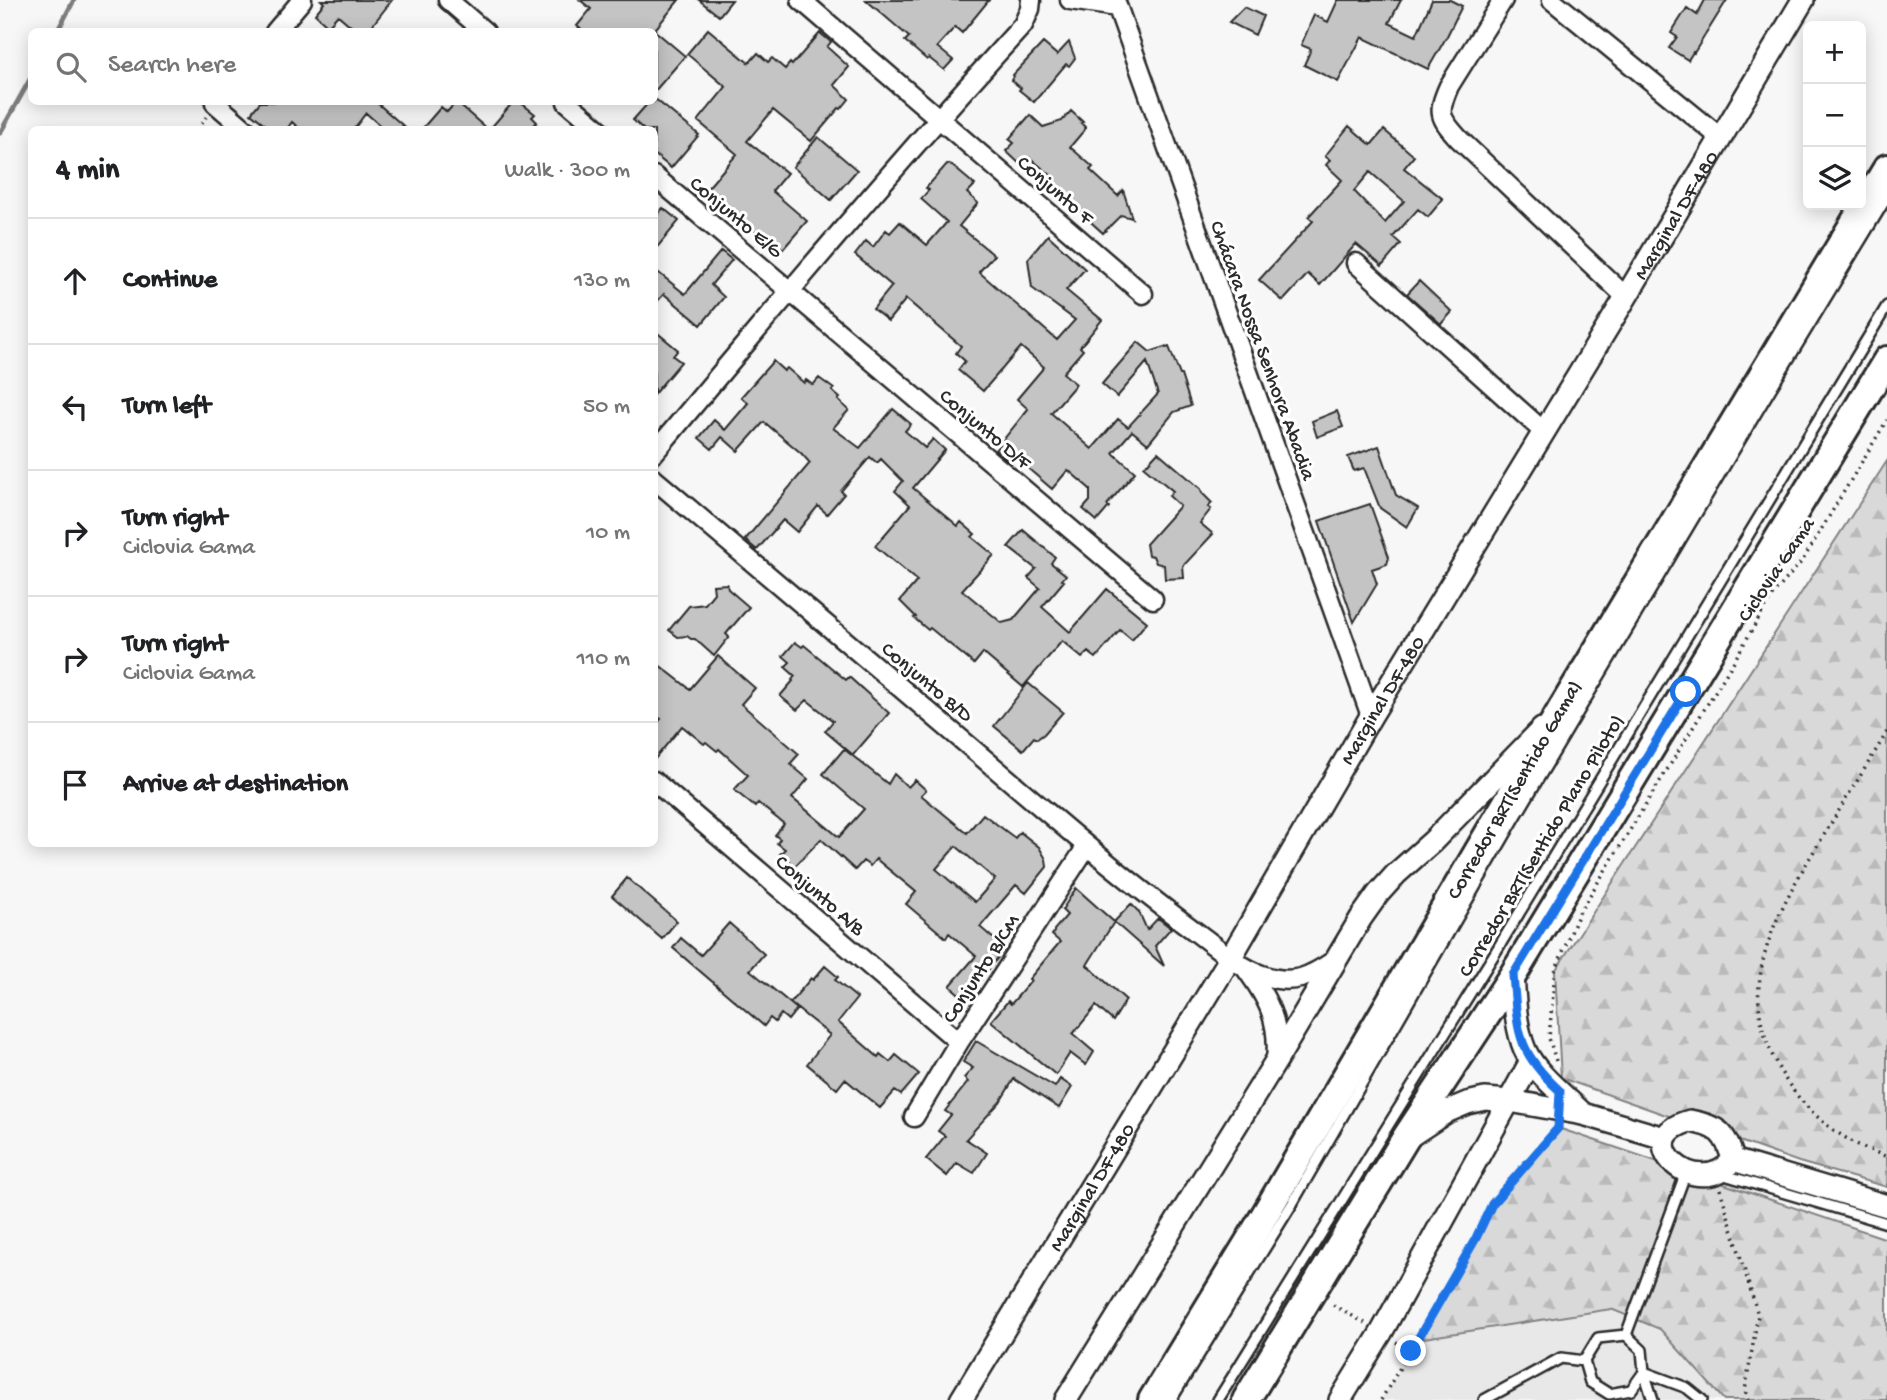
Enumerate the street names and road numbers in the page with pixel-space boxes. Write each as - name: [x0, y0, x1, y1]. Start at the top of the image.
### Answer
- street label: Marginal DF-480: [1630, 147, 1726, 285]
- street label: Conjunto F: [1010, 152, 1098, 233]
- street label: Conjunto E/G: [683, 172, 787, 265]
- street label: Chácara Nossa Senhora Abadia: [1202, 218, 1320, 486]
- street label: Conjunto D/F: [933, 385, 1036, 477]
- street label: Ciclovia Gama: [1734, 513, 1823, 628]
- street label: Marginal DF-480: [1336, 632, 1433, 770]
- street label: Conjunto B/D: [875, 638, 977, 729]
- street label: Corredor BRT(Sentido Gama): [1443, 677, 1589, 905]
- street label: Corredor BRT(Sentido Plano Piloto): [1455, 711, 1631, 983]
- street label: Conjunto A/B: [769, 851, 870, 943]
- street label: Conjunto B/CM: [939, 911, 1028, 1029]
- street label: Marginal DF-480: [1045, 1119, 1143, 1257]

